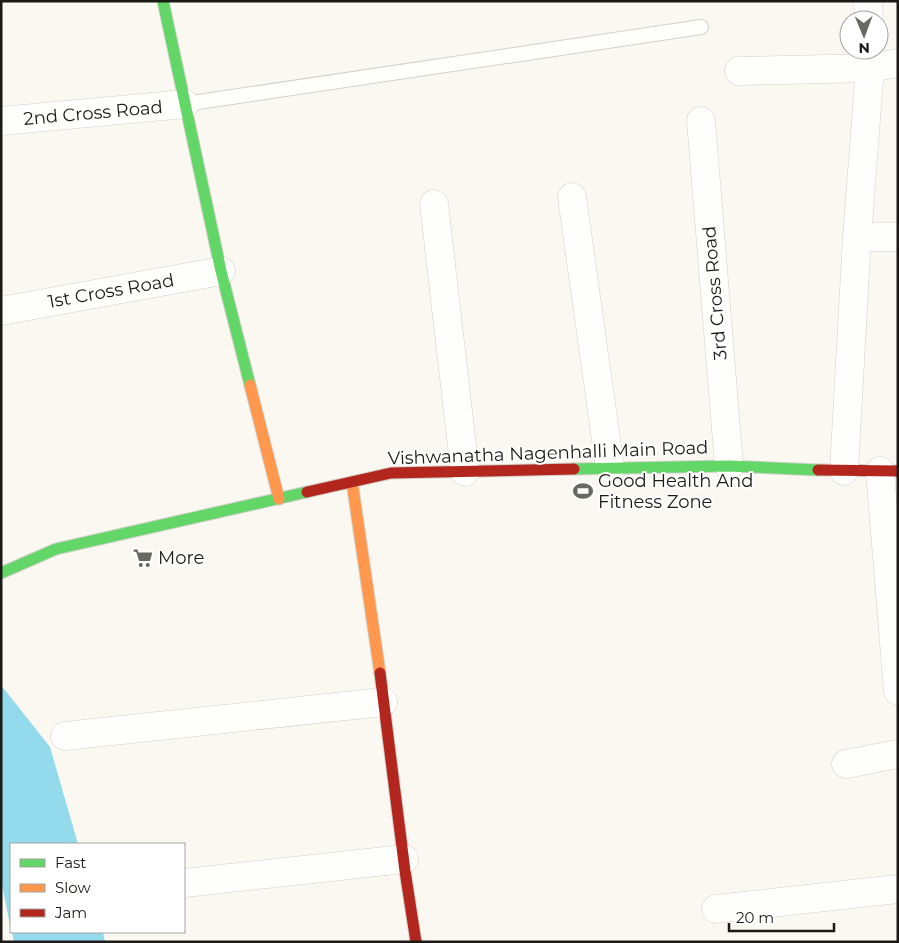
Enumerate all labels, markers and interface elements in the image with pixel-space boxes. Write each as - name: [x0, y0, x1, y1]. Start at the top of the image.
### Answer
- north arrow: [839, 10, 889, 60]
- text: N: [858, 39, 870, 57]
- street label: 2nd Cross Road: [22, 96, 164, 130]
- street label: 3rd Cross Road: [698, 225, 732, 361]
- street label: 1st Cross Road: [46, 269, 176, 313]
- street label: Vishwanatha Nagenhalli Main Road: [387, 436, 709, 470]
- place label: Good Health And Fitness Zone: [598, 470, 753, 513]
- sports icon: Good Health And Fitness Zone: [572, 480, 594, 502]
- supermarket icon: More: [132, 547, 154, 569]
- place label: More: [158, 547, 204, 569]
- legend: [10, 843, 185, 933]
- text: Fast: [55, 853, 86, 872]
- text: Slow: [55, 878, 91, 897]
- scale bar: [729, 900, 834, 932]
- text: Jam: [54, 903, 87, 922]
- text: 20 m: [736, 908, 774, 927]

